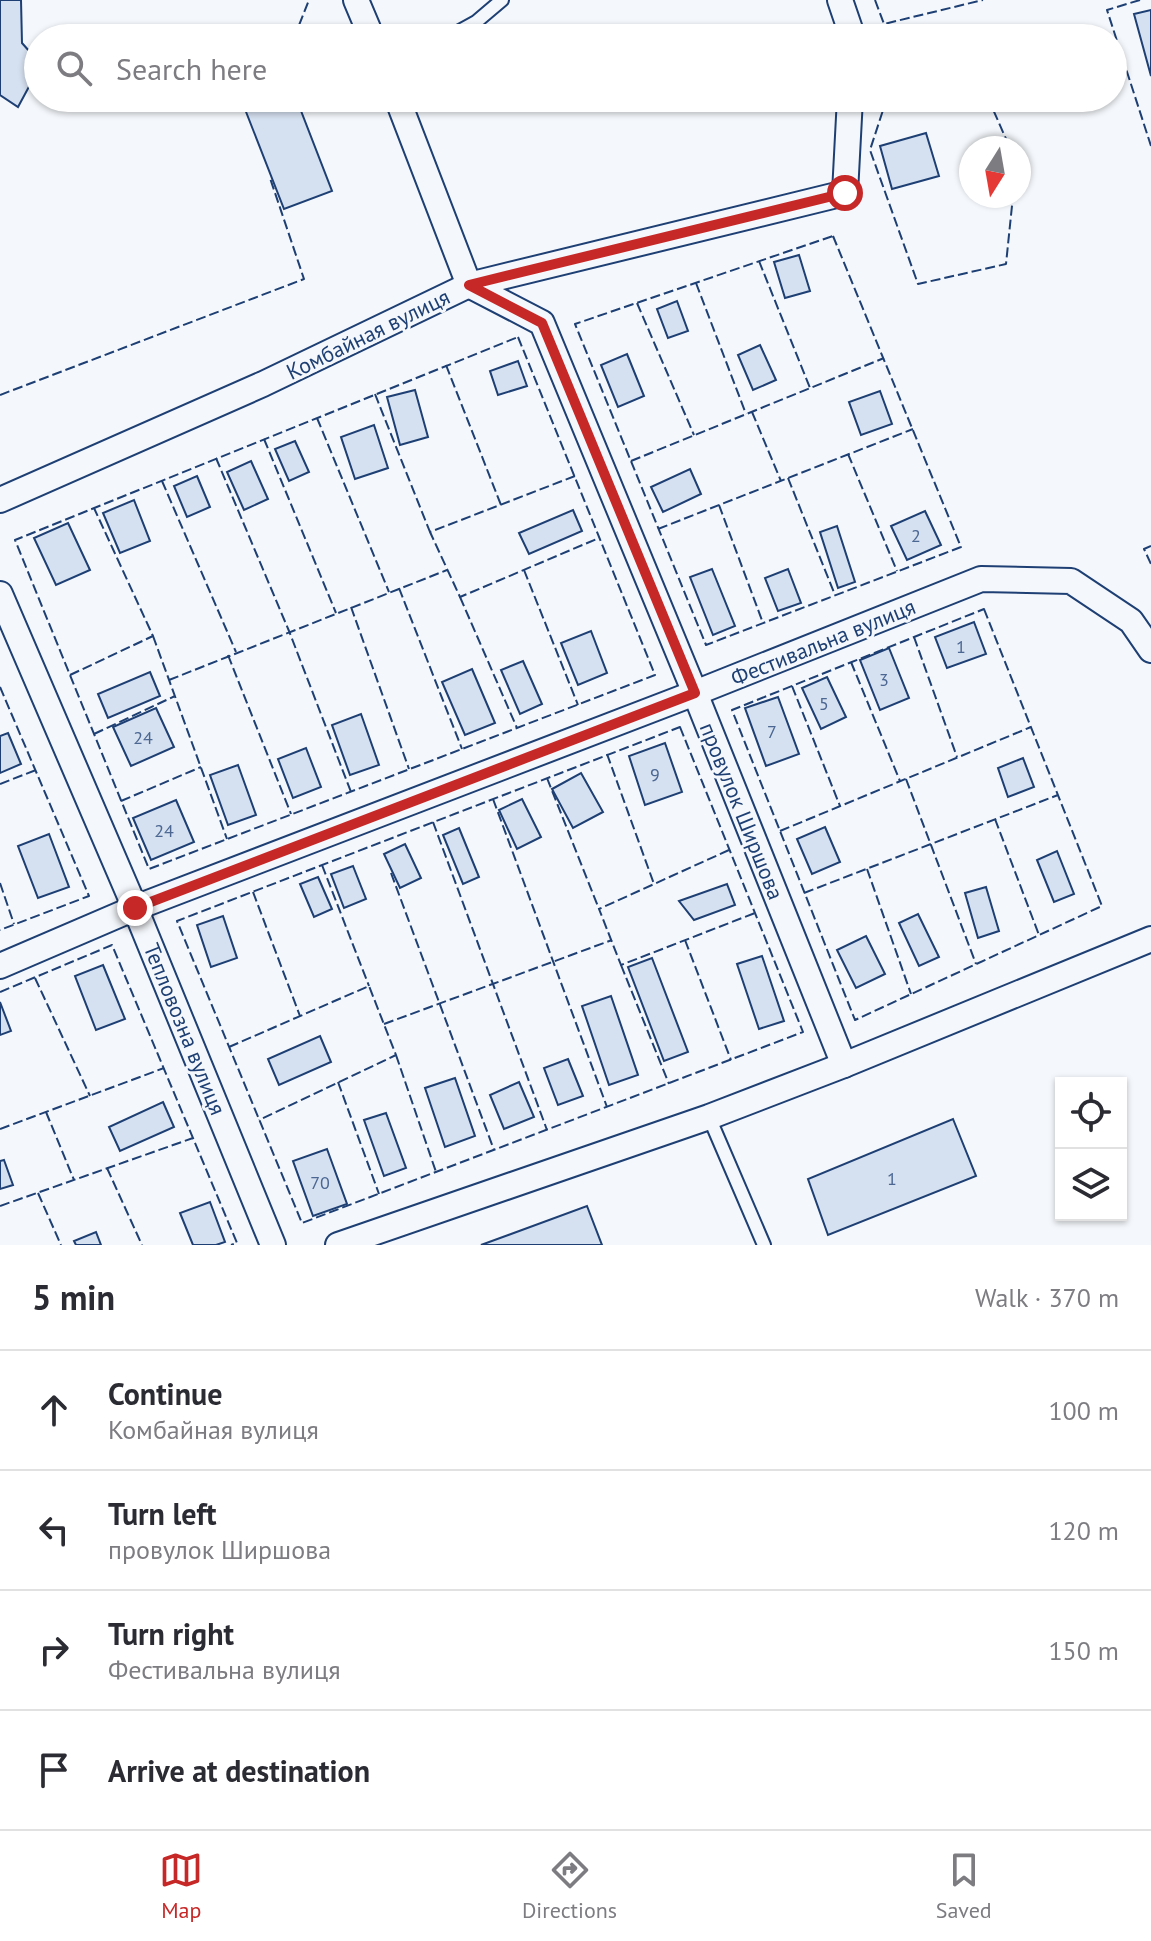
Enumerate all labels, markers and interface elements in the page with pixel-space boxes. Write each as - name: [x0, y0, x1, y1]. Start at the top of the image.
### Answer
- search box: [24, 24, 1127, 112]
- icon: search: [52, 46, 96, 90]
- text: Search here: [116, 49, 267, 88]
- north arrow: [959, 136, 1031, 208]
- route start: [827, 175, 863, 211]
- street label: Комбайная вулиця: [282, 282, 454, 386]
- house number: 2: [911, 524, 921, 547]
- street label: Фестивальна вулиця: [727, 592, 919, 692]
- house number: 1: [956, 635, 966, 658]
- house number: 3: [879, 668, 889, 691]
- house number: 5: [819, 692, 829, 715]
- street label: провулок Ширшова: [694, 718, 790, 904]
- house number: 7: [767, 720, 777, 743]
- house number: 24: [133, 726, 153, 749]
- house number: 9: [650, 763, 660, 786]
- house number: 24: [154, 819, 174, 842]
- route end: [117, 890, 153, 926]
- street label: Тепловозна вулиця: [138, 939, 232, 1119]
- map controls: [1055, 1077, 1127, 1221]
- button: locate: [1055, 1077, 1127, 1149]
- button: layers: [1055, 1149, 1127, 1221]
- house number: 1: [887, 1167, 897, 1190]
- house number: 70: [310, 1171, 330, 1194]
- text: 5 min: [32, 1275, 115, 1319]
- text: Walk · 370 m: [975, 1281, 1119, 1314]
- text: Continue: [108, 1374, 222, 1413]
- icon: ahead: [32, 1388, 76, 1432]
- text: 100 m: [1048, 1394, 1119, 1427]
- text: Комбайная вулиця: [108, 1413, 319, 1446]
- text: Turn left: [108, 1494, 216, 1533]
- icon: left: [32, 1508, 76, 1552]
- text: 120 m: [1048, 1514, 1119, 1547]
- text: провулок Ширшова: [108, 1533, 331, 1566]
- text: Turn right: [108, 1614, 234, 1653]
- icon: right: [32, 1628, 76, 1672]
- text: 150 m: [1048, 1634, 1119, 1667]
- text: Фестивальна вулиця: [108, 1653, 341, 1686]
- icon: arrive: [32, 1748, 76, 1792]
- text: Arrive at destination: [108, 1751, 370, 1790]
- tab: Map: [159, 1848, 203, 1924]
- tab: Directions: [522, 1848, 617, 1924]
- tab: Saved: [936, 1848, 992, 1924]

